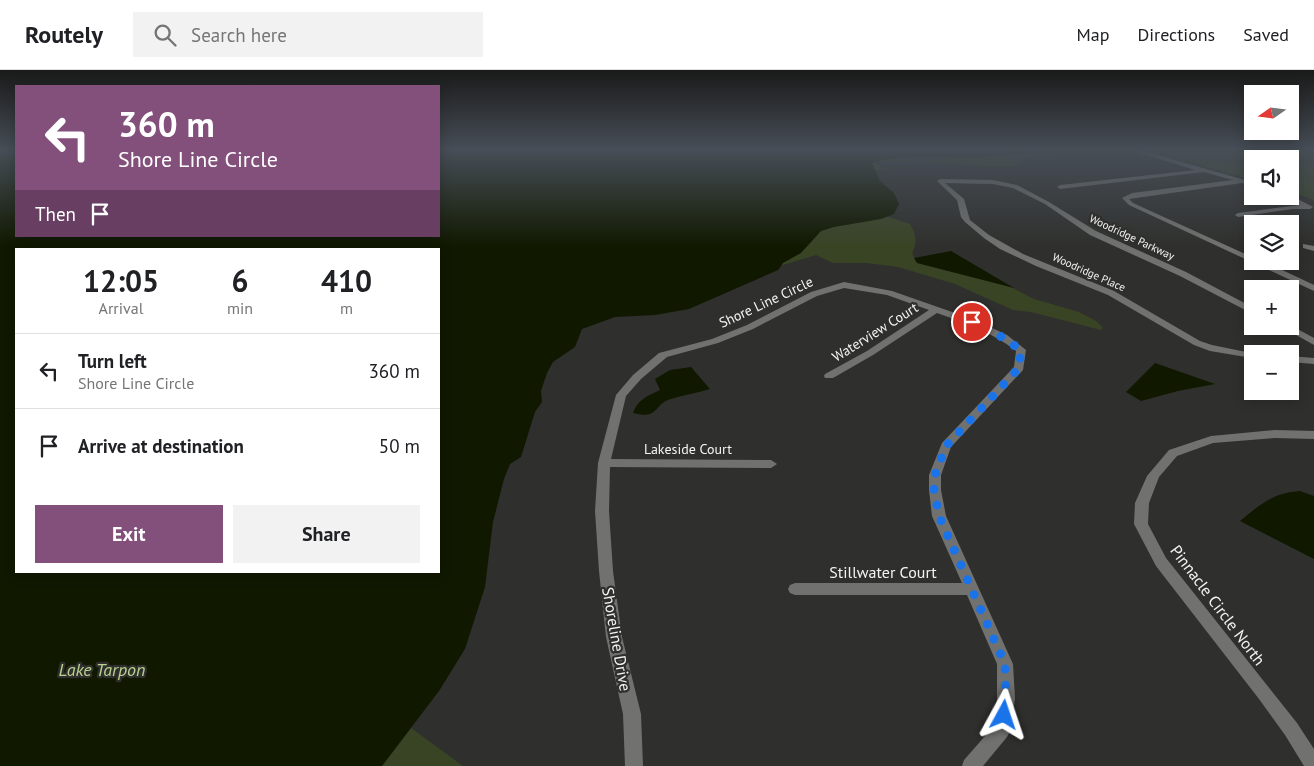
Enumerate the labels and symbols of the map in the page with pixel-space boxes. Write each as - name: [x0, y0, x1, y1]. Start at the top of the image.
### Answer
- north arrow: [1244, 85, 1299, 140]
- street label: Woodridge Parkway: [1087, 211, 1178, 263]
- street label: Woodridge Place: [1050, 250, 1128, 295]
- street label: Shore Line Circle: [716, 272, 816, 332]
- street label: Waterview Court: [829, 298, 922, 366]
- pin: [951, 301, 993, 343]
- street label: Lakeside Court: [644, 440, 732, 458]
- street label: Pinnacle Circle North: [1166, 541, 1270, 669]
- street label: Stillwater Court: [829, 562, 937, 582]
- street label: Shoreline Drive: [598, 585, 636, 693]
- water label: Lake Tarpon: [59, 658, 145, 681]
- position arrow: [977, 688, 1029, 740]

